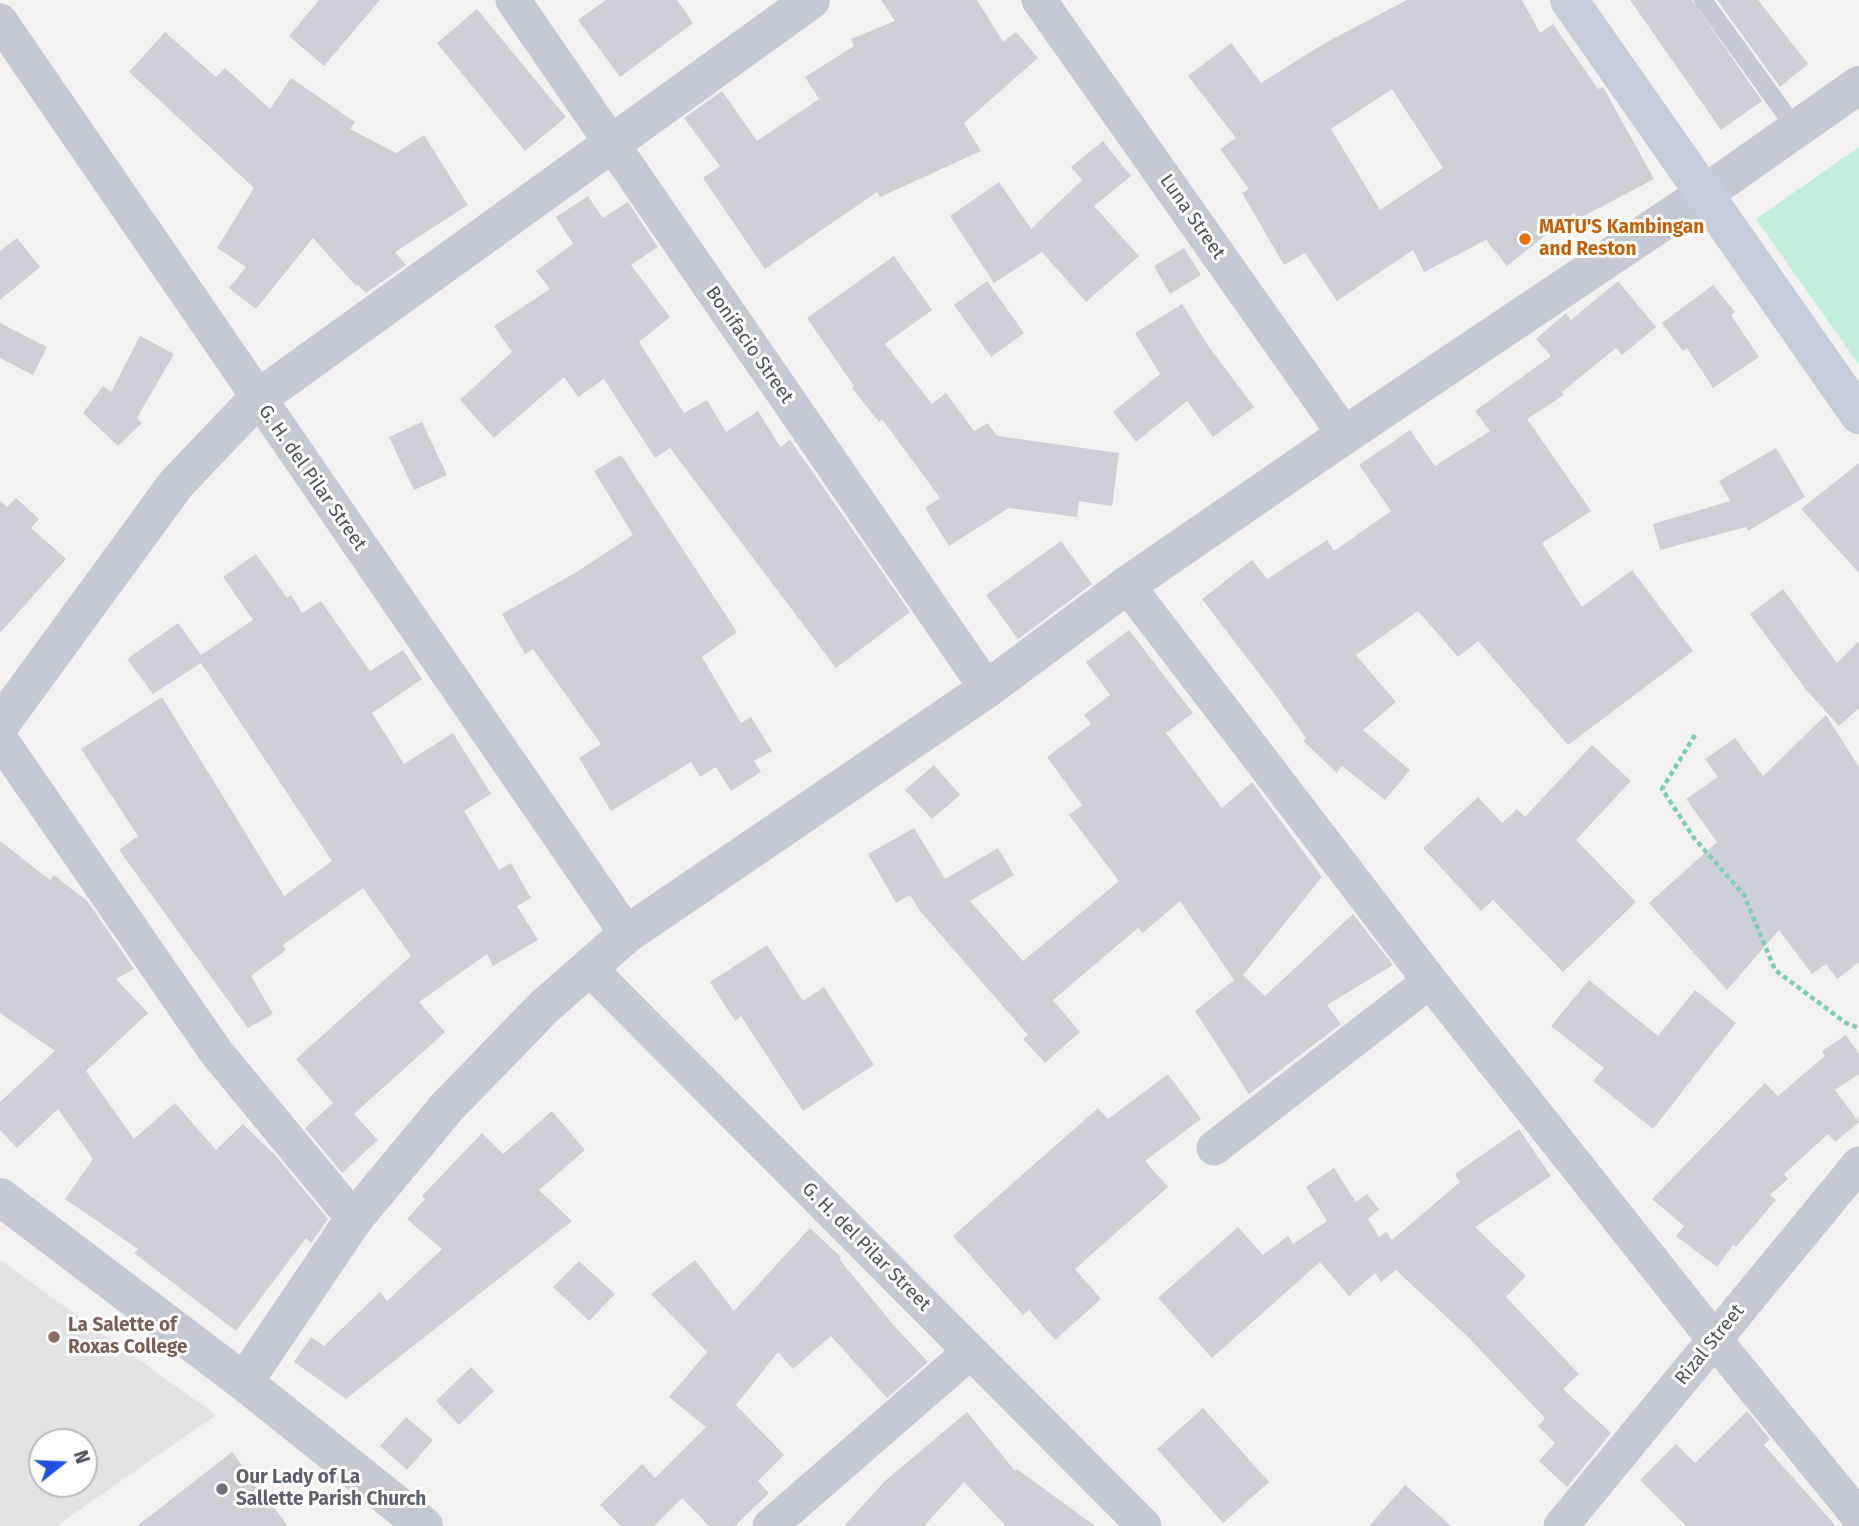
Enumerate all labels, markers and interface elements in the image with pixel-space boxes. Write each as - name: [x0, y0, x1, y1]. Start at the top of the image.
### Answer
- street label: Luna Street: [1154, 170, 1230, 264]
- place label: MATU'S Kambingan and Reston: [1539, 217, 1704, 261]
- marker: MATU'S Kambingan and Reston: [1517, 231, 1533, 247]
- street label: Bonifacio Street: [700, 282, 798, 408]
- street label: G. H. del Pilar Street: [253, 401, 371, 555]
- street label: G. H. del Pilar Street: [797, 1178, 935, 1316]
- street label: Rizal Street: [1671, 1300, 1749, 1390]
- place label: La Salette of Roxas College: [68, 1315, 187, 1359]
- marker: La Salette of Roxas College: [46, 1329, 62, 1345]
- north arrow: [28, 1428, 98, 1498]
- text: N: [69, 1447, 94, 1467]
- place label: Our Lady of La Sallette Parish Church: [236, 1467, 426, 1511]
- marker: Our Lady of La Sallette Parish Church: [214, 1481, 230, 1497]

